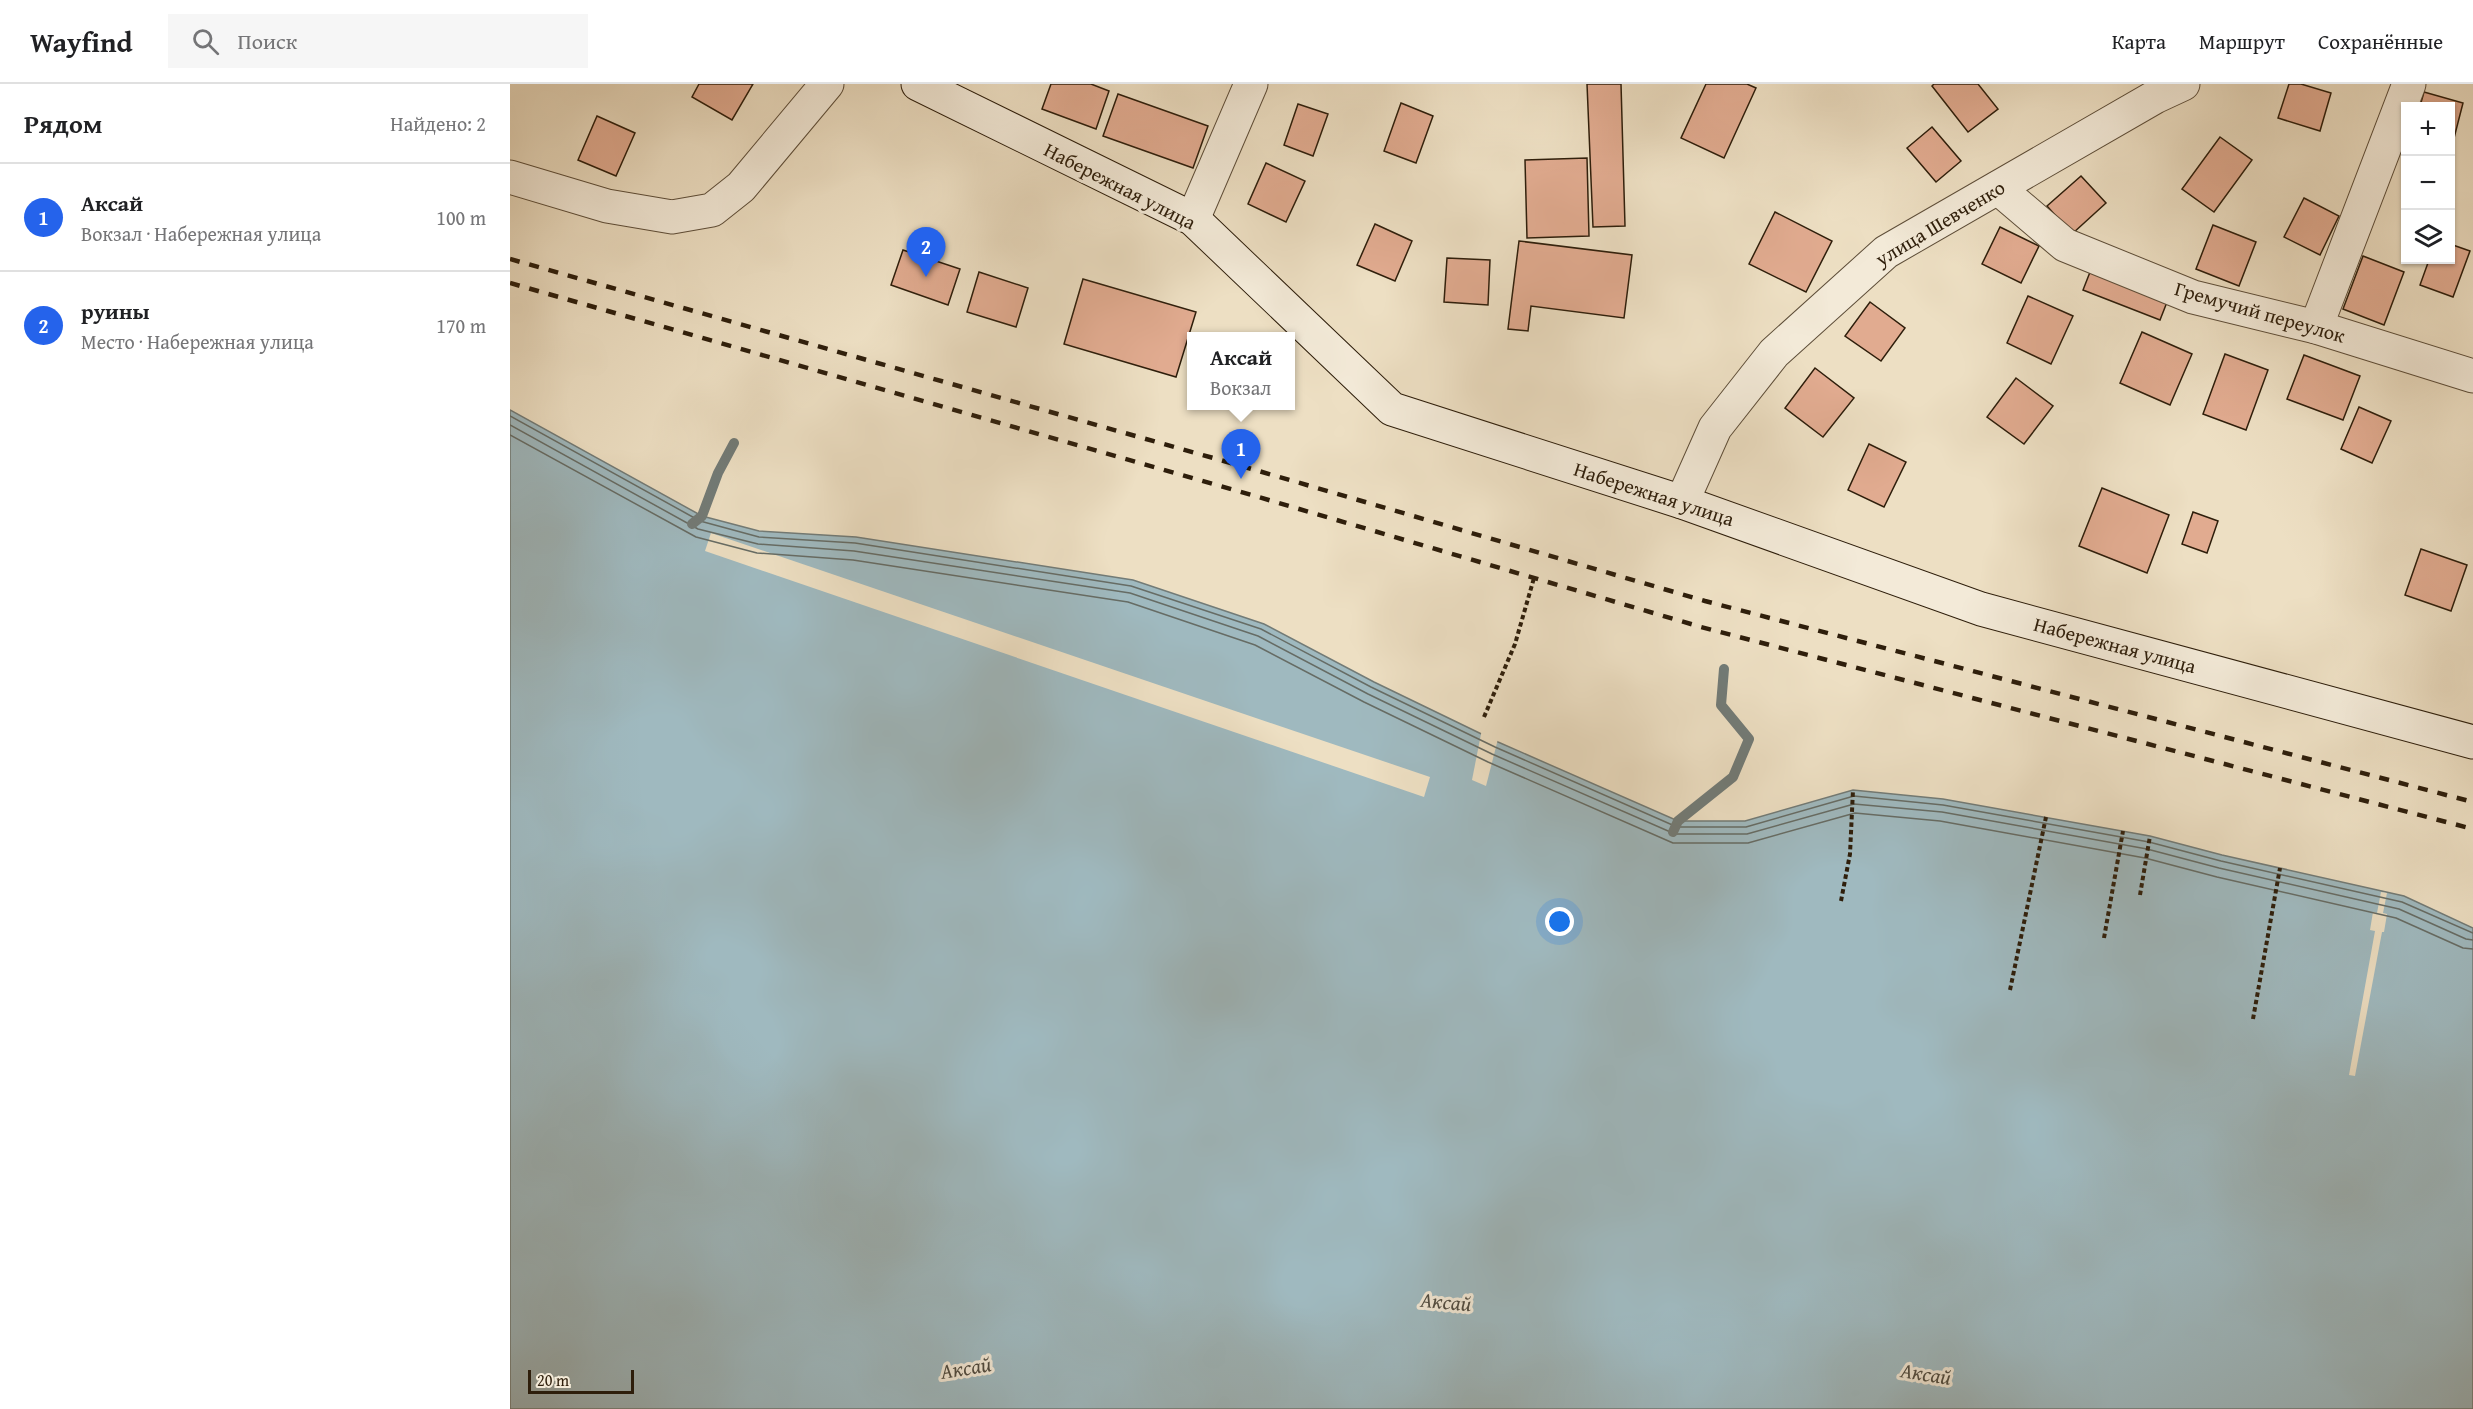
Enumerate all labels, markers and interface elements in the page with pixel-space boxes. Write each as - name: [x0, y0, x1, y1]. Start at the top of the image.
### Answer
- search box: [168, 14, 588, 68]
- text: Wayfind: [30, 21, 132, 62]
- icon: search: [189, 25, 222, 58]
- text: Поиск: [237, 25, 297, 57]
- text: Карта: [2112, 26, 2166, 57]
- text: Маршрут: [2199, 26, 2285, 57]
- text: Сохранённые: [2318, 26, 2443, 57]
- map controls: [2401, 102, 2455, 264]
- button: +: [2401, 102, 2455, 156]
- text: Рядом: [24, 104, 102, 143]
- text: Найдено: 2: [390, 109, 486, 138]
- street label: Набережная улица: [1039, 135, 1202, 237]
- button: −: [2401, 156, 2455, 210]
- street label: улица Шевченко: [1869, 172, 2010, 273]
- text: Аксай: [81, 187, 143, 219]
- text: 1: [38, 203, 49, 232]
- text: 100 m: [436, 203, 486, 232]
- button: layers: [2401, 210, 2455, 264]
- text: Вокзал · Набережная улица: [81, 219, 321, 248]
- pin: 2: [906, 228, 946, 277]
- street label: Гремучий переулок: [2172, 273, 2349, 350]
- text: руины: [81, 295, 149, 327]
- text: 2: [38, 311, 49, 340]
- text: 170 m: [436, 311, 486, 340]
- text: Место · Набережная улица: [81, 327, 314, 356]
- popup: [1187, 332, 1295, 410]
- text: Аксай: [1210, 341, 1272, 373]
- text: Вокзал: [1210, 373, 1271, 402]
- pin: 1: [1222, 430, 1260, 479]
- street label: Набережная улица: [1570, 454, 1738, 533]
- street label: Набережная улица: [2031, 609, 2200, 680]
- your location: [1545, 907, 1574, 936]
- water label: Аксай: [1418, 1284, 1473, 1319]
- water label: Аксай: [937, 1348, 994, 1387]
- water label: Аксай: [1897, 1354, 1954, 1393]
- scale bar: [528, 1367, 634, 1394]
- text: 20 m: [537, 1368, 569, 1392]

